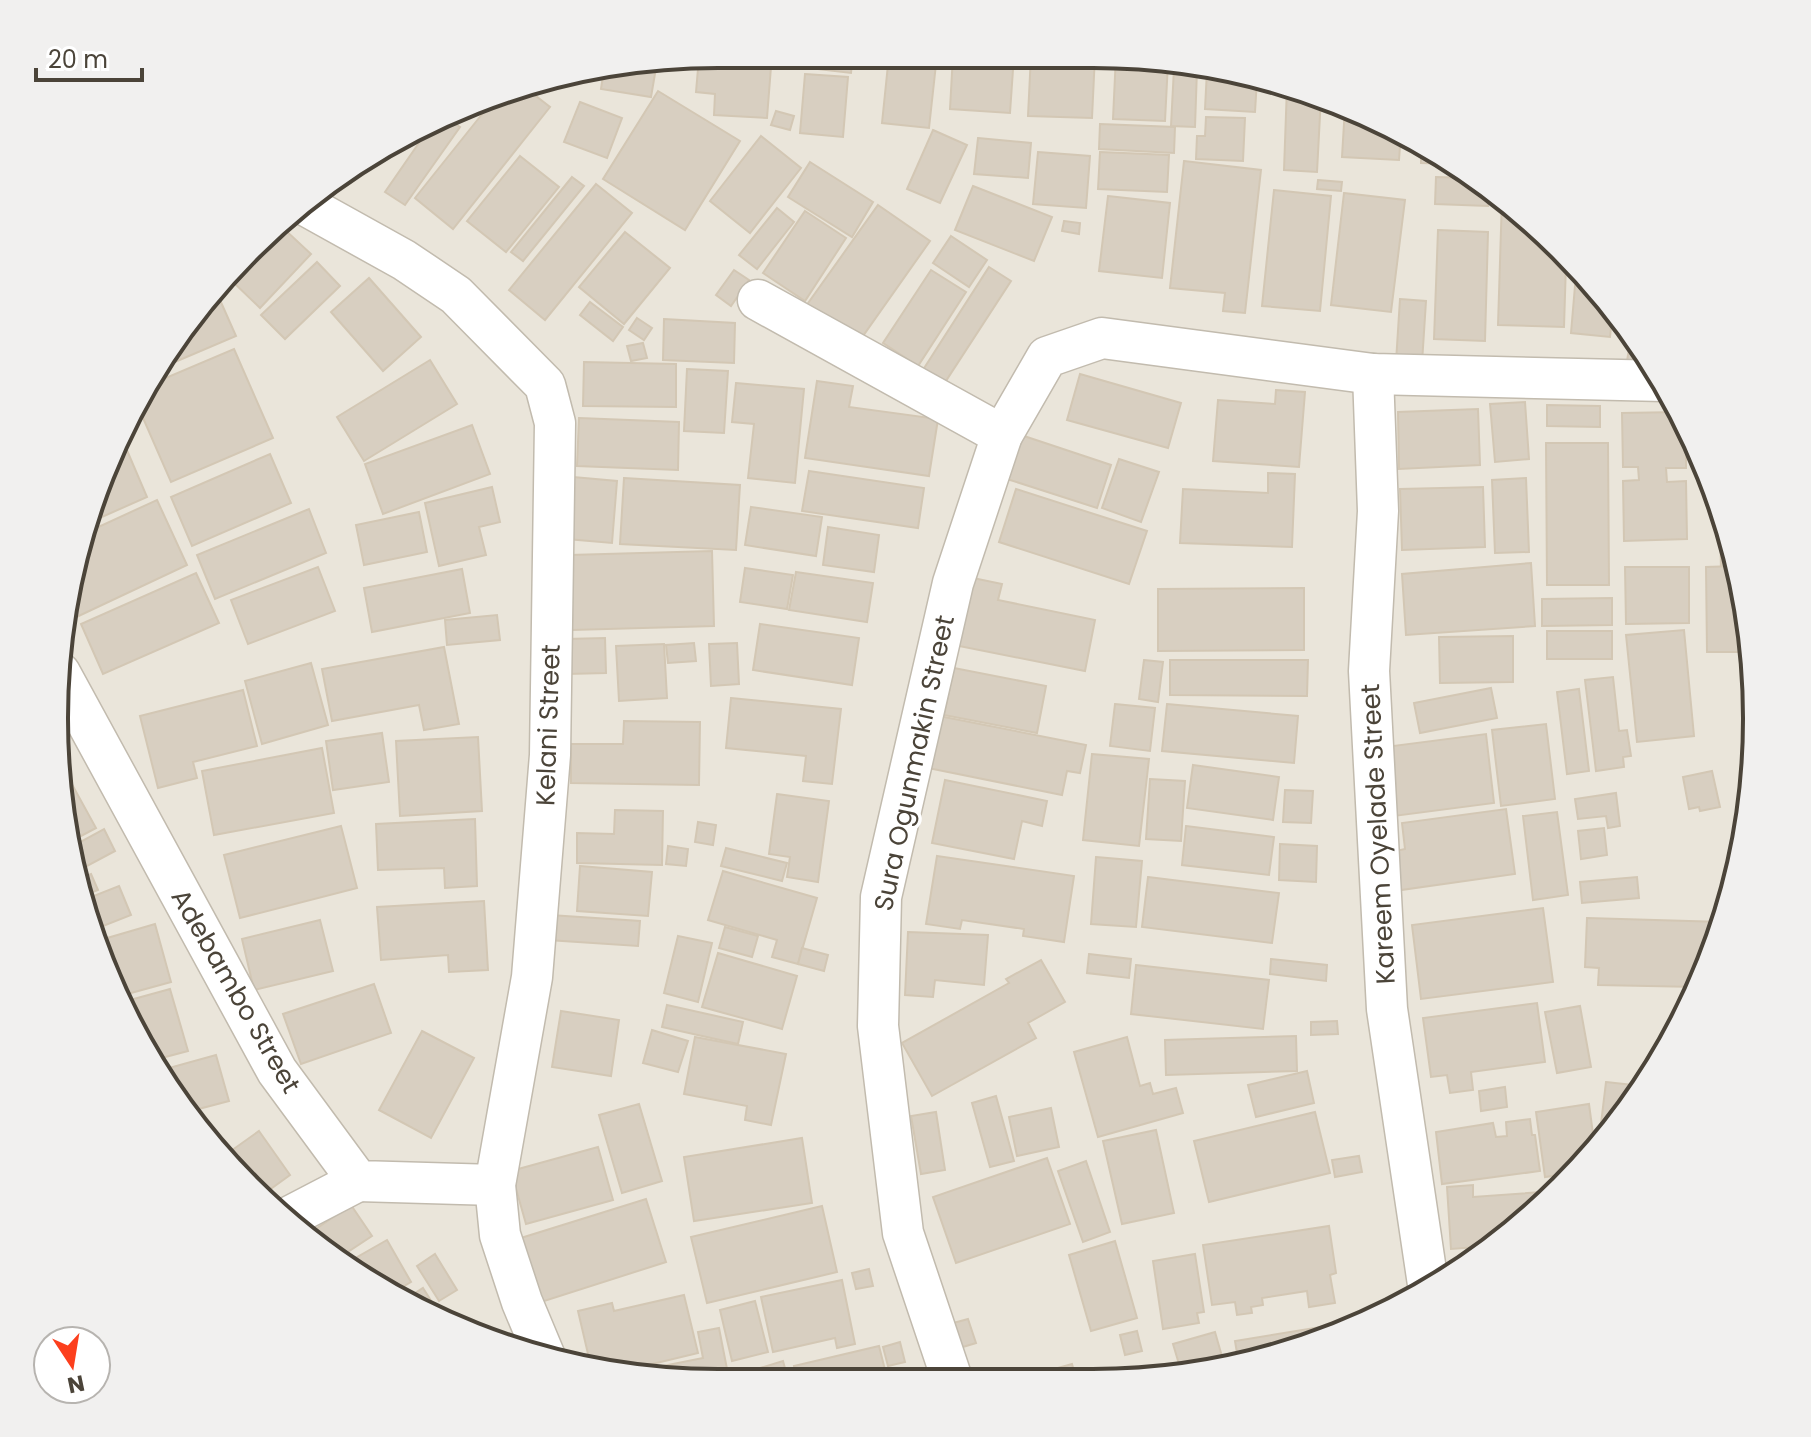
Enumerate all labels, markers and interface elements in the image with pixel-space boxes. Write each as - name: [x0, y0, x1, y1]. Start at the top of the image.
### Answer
- scale bar: [36, 32, 142, 82]
- text: 20 m: [48, 43, 108, 76]
- street label: Sura Ogunmakin Street: [865, 612, 963, 914]
- street label: Kelani Street: [527, 644, 569, 806]
- street label: Kareem Oyelade Street: [1352, 683, 1404, 985]
- street label: Adebambo Street: [163, 882, 309, 1100]
- north arrow: [32, 1325, 112, 1405]
- text: N: [65, 1367, 87, 1401]

